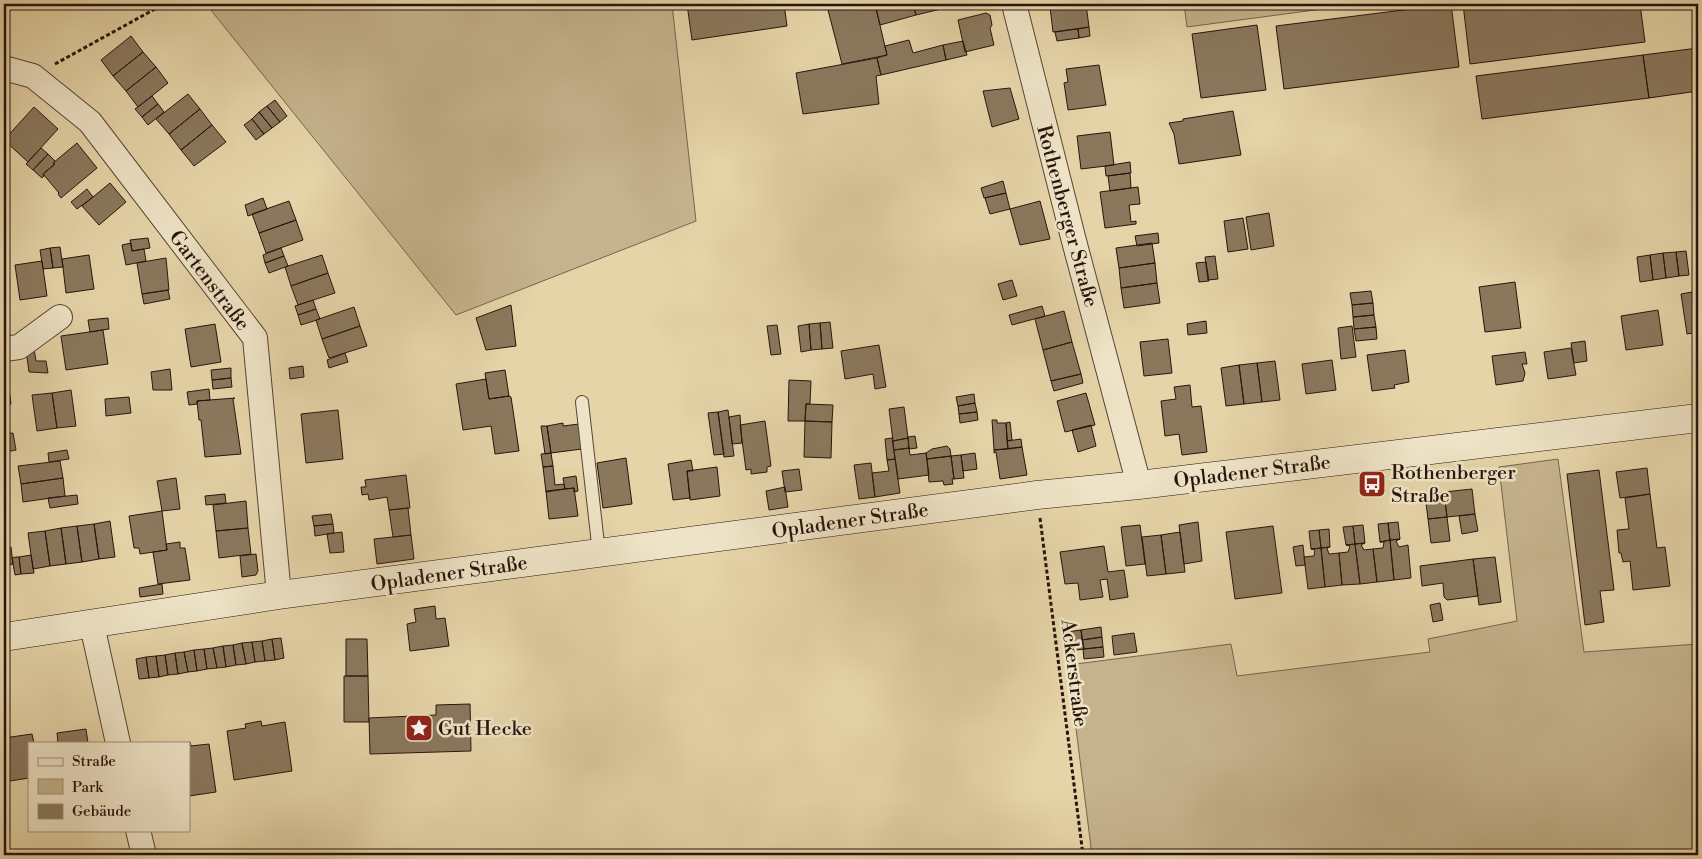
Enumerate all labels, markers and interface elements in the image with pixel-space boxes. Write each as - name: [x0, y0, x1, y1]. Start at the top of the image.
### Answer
- street label: Rothenberger Straße: [1030, 123, 1103, 310]
- street label: Gartenstraße: [163, 226, 255, 336]
- street label: Opladener Straße: [1172, 450, 1332, 495]
- place label: Rothenberger Straße: [1391, 461, 1516, 509]
- bus stop icon: Rothenberger Straße: [1357, 469, 1387, 499]
- street label: Opladener Straße: [770, 498, 930, 545]
- street label: Opladener Straße: [369, 551, 529, 598]
- street label: Ackerstraße: [1054, 617, 1093, 728]
- place icon: Gut Hecke: [404, 713, 434, 743]
- place label: Gut Hecke: [438, 717, 532, 742]
- legend: [28, 742, 190, 832]
- text: Straße: [72, 752, 116, 771]
- text: Park: [72, 778, 104, 797]
- text: Gebäude: [72, 802, 131, 821]

